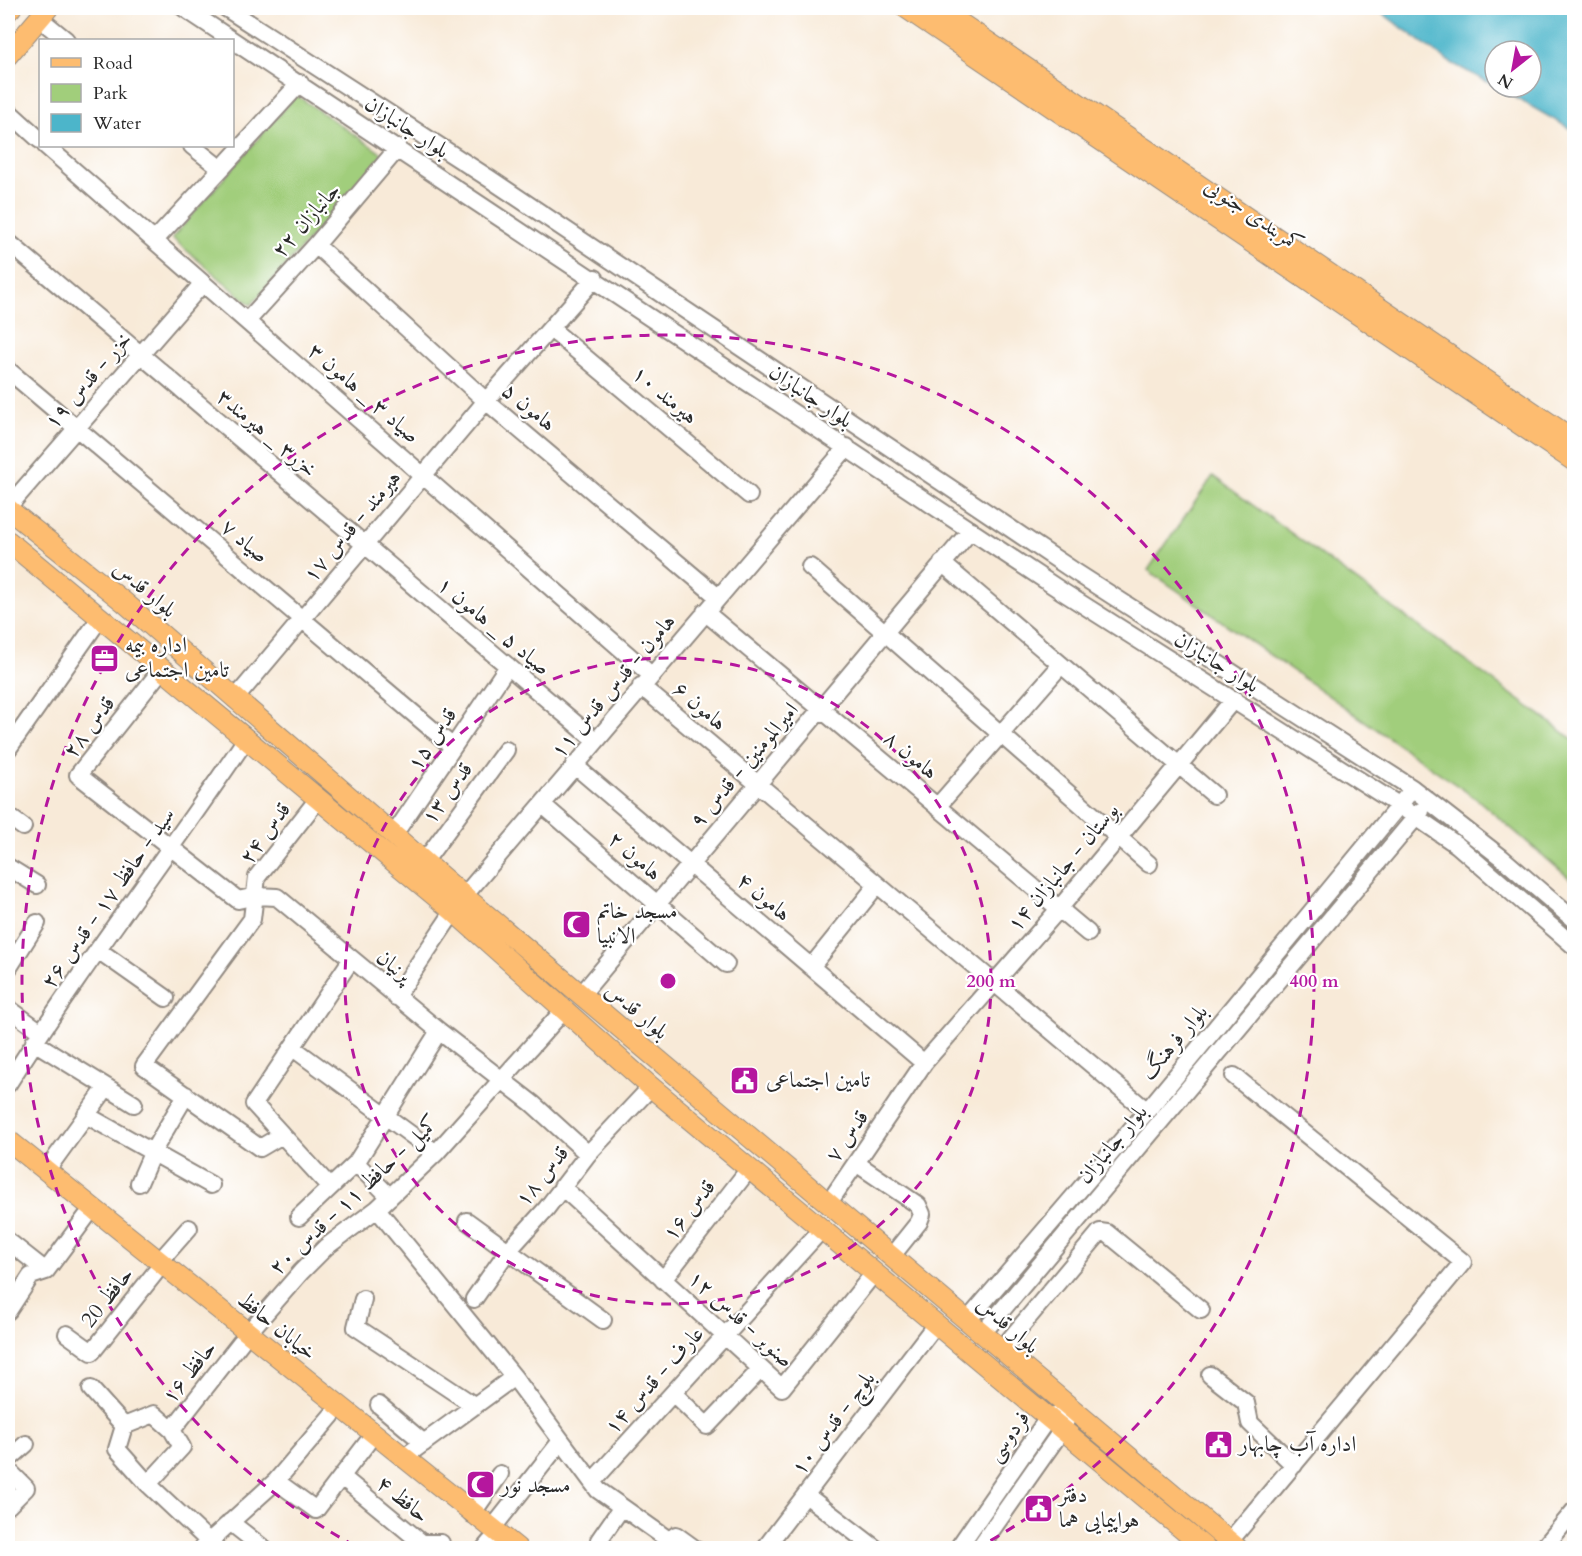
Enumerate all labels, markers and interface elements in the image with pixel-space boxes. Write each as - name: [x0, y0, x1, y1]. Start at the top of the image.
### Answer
- legend: [39, 39, 234, 147]
- north arrow: [1483, 39, 1543, 99]
- text: Road: [93, 51, 133, 76]
- text: N: [1494, 68, 1517, 94]
- text: Park: [93, 81, 128, 106]
- street label: بلوار جانبازان: [359, 88, 455, 166]
- text: Water: [92, 111, 142, 136]
- street label: کمربندی جنوبی: [1198, 171, 1309, 260]
- street label: جانبازان ۲۲: [265, 176, 347, 264]
- street label: خزر - قدس ۱۹: [37, 325, 139, 435]
- street label: صیاد ۳ _ هامون ۳: [301, 336, 427, 450]
- street label: بلوار جانبازان: [763, 357, 859, 435]
- street label: هیرمند ۱۰: [625, 358, 705, 432]
- street label: هامون ۵: [495, 375, 563, 439]
- street label: خزر۳ _ هیرمند۳: [210, 382, 324, 484]
- street label: هیرمند - قدس ۱۷: [296, 463, 408, 589]
- street label: صیاد ۷: [215, 512, 275, 570]
- street label: بلوار قدس: [107, 553, 183, 625]
- street label: صیاد ۵ _ هامون ۱: [431, 570, 557, 682]
- street label: هامون - قدس قدس ۱۱: [544, 607, 682, 765]
- street label: بلوار جانبازان: [1169, 624, 1265, 700]
- place label: اداره بیمه تامین اجتماعی: [125, 630, 230, 685]
- office icon: اداره بیمه تامین اجتماعی: [88, 642, 120, 674]
- street label: هامون ۶: [667, 674, 733, 738]
- street label: قدس ۲۸: [56, 690, 122, 764]
- street label: امیرالمومنین - قدس ۹: [683, 696, 805, 834]
- street label: قدس ۱۵: [400, 701, 464, 777]
- street label: هامون ۸: [877, 723, 945, 787]
- street label: قدس ۱۳: [414, 756, 480, 830]
- street label: قدس ۲۴: [232, 796, 298, 870]
- street label: بوستان - جانبازان ۱۴: [1000, 796, 1126, 938]
- street label: سید - حافظ ۱۷ - قدس ۲۶: [34, 801, 182, 995]
- street label: هامون ۲: [602, 824, 668, 888]
- street label: هامون ۴: [730, 865, 798, 929]
- place label: مسجد خاتم الانبیا: [597, 896, 678, 951]
- mosque icon: مسجد خاتم الانبیا: [560, 908, 592, 940]
- street label: پرنیان: [370, 942, 420, 991]
- text: 200 m: [966, 969, 1016, 994]
- text: 400 m: [1289, 969, 1339, 994]
- centre of rings: [658, 971, 678, 991]
- street label: بلوار قدس: [599, 975, 675, 1047]
- street label: بلوار فرهنگ: [1133, 998, 1215, 1086]
- public building icon: تامین اجتماعی: [729, 1064, 761, 1096]
- place label: تامین اجتماعی: [766, 1065, 871, 1095]
- street label: بلوار جانبازان: [1070, 1098, 1154, 1190]
- street label: قدس ۷: [818, 1104, 876, 1168]
- street label: کمیل - حافظ ۱۱ - قدس ۲۰: [262, 1108, 446, 1282]
- street label: قدس ۱۸: [508, 1139, 576, 1213]
- street label: قدس ۱۶: [656, 1173, 722, 1247]
- street label: حافظ 20: [74, 1260, 140, 1334]
- street label: صنوبر - قدس ۱۲: [682, 1264, 800, 1374]
- street label: خیابان حافظ: [231, 1285, 323, 1367]
- street label: بلوار قدس: [970, 1289, 1046, 1361]
- street label: عارف - قدس ۱۴: [597, 1319, 711, 1441]
- street label: حافظ ۱۶: [155, 1334, 223, 1410]
- street label: بلوچ - قدس ۱۰: [784, 1365, 885, 1484]
- street label: فردوسی: [979, 1404, 1037, 1468]
- public building icon: اداره آب چابهار: [1202, 1428, 1234, 1460]
- place label: اداره آب چابهار: [1237, 1429, 1356, 1459]
- street label: حافظ ۴: [370, 1468, 436, 1530]
- mosque icon: مسجد نور: [464, 1469, 496, 1501]
- place label: مسجد نور: [499, 1470, 571, 1500]
- place label: دفتر هواپیمایی هما: [1057, 1480, 1140, 1535]
- public building icon: دفتر هواپیمایی هما: [1022, 1492, 1054, 1524]

